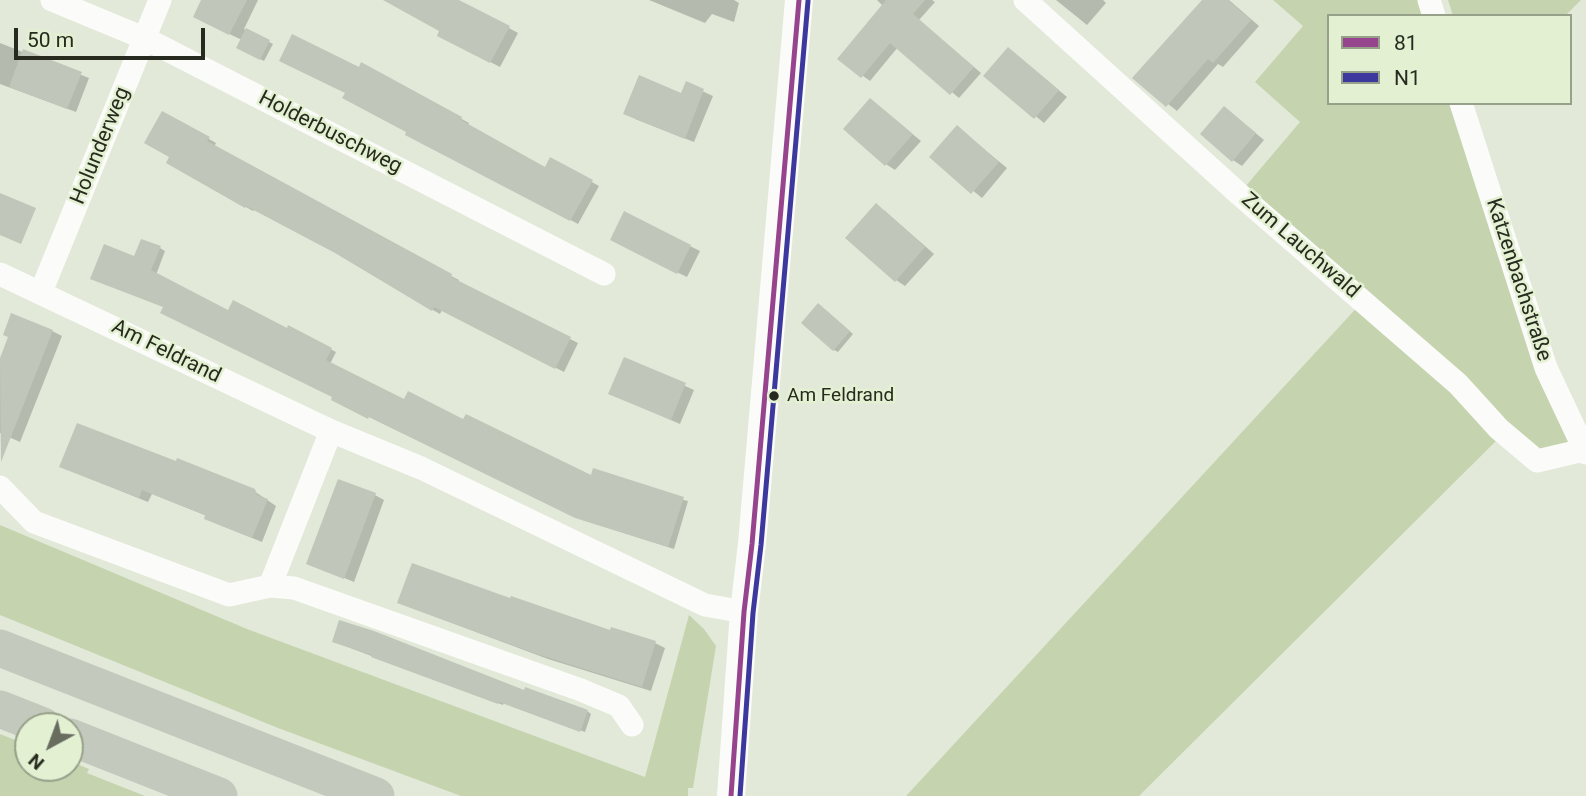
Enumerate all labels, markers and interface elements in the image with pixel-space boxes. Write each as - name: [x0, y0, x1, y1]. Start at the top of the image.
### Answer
- scale bar: [18, 14, 208, 58]
- legend: [1327, 14, 1572, 105]
- text: 50 m: [27, 28, 74, 52]
- text: 81: [1394, 31, 1418, 55]
- text: N1: [1394, 66, 1421, 90]
- street label: Holunderweg: [66, 84, 136, 208]
- street label: Holderbuschweg: [254, 86, 406, 180]
- street label: Zum Lauchwald: [1236, 188, 1364, 304]
- street label: Katzenbachstraße: [1480, 195, 1556, 365]
- street label: Am Feldrand: [107, 315, 225, 389]
- place label: Am Feldrand: [787, 385, 894, 407]
- marker: Am Feldrand: [767, 389, 781, 403]
- north arrow: [14, 712, 84, 782]
- text: N: [24, 749, 49, 775]

